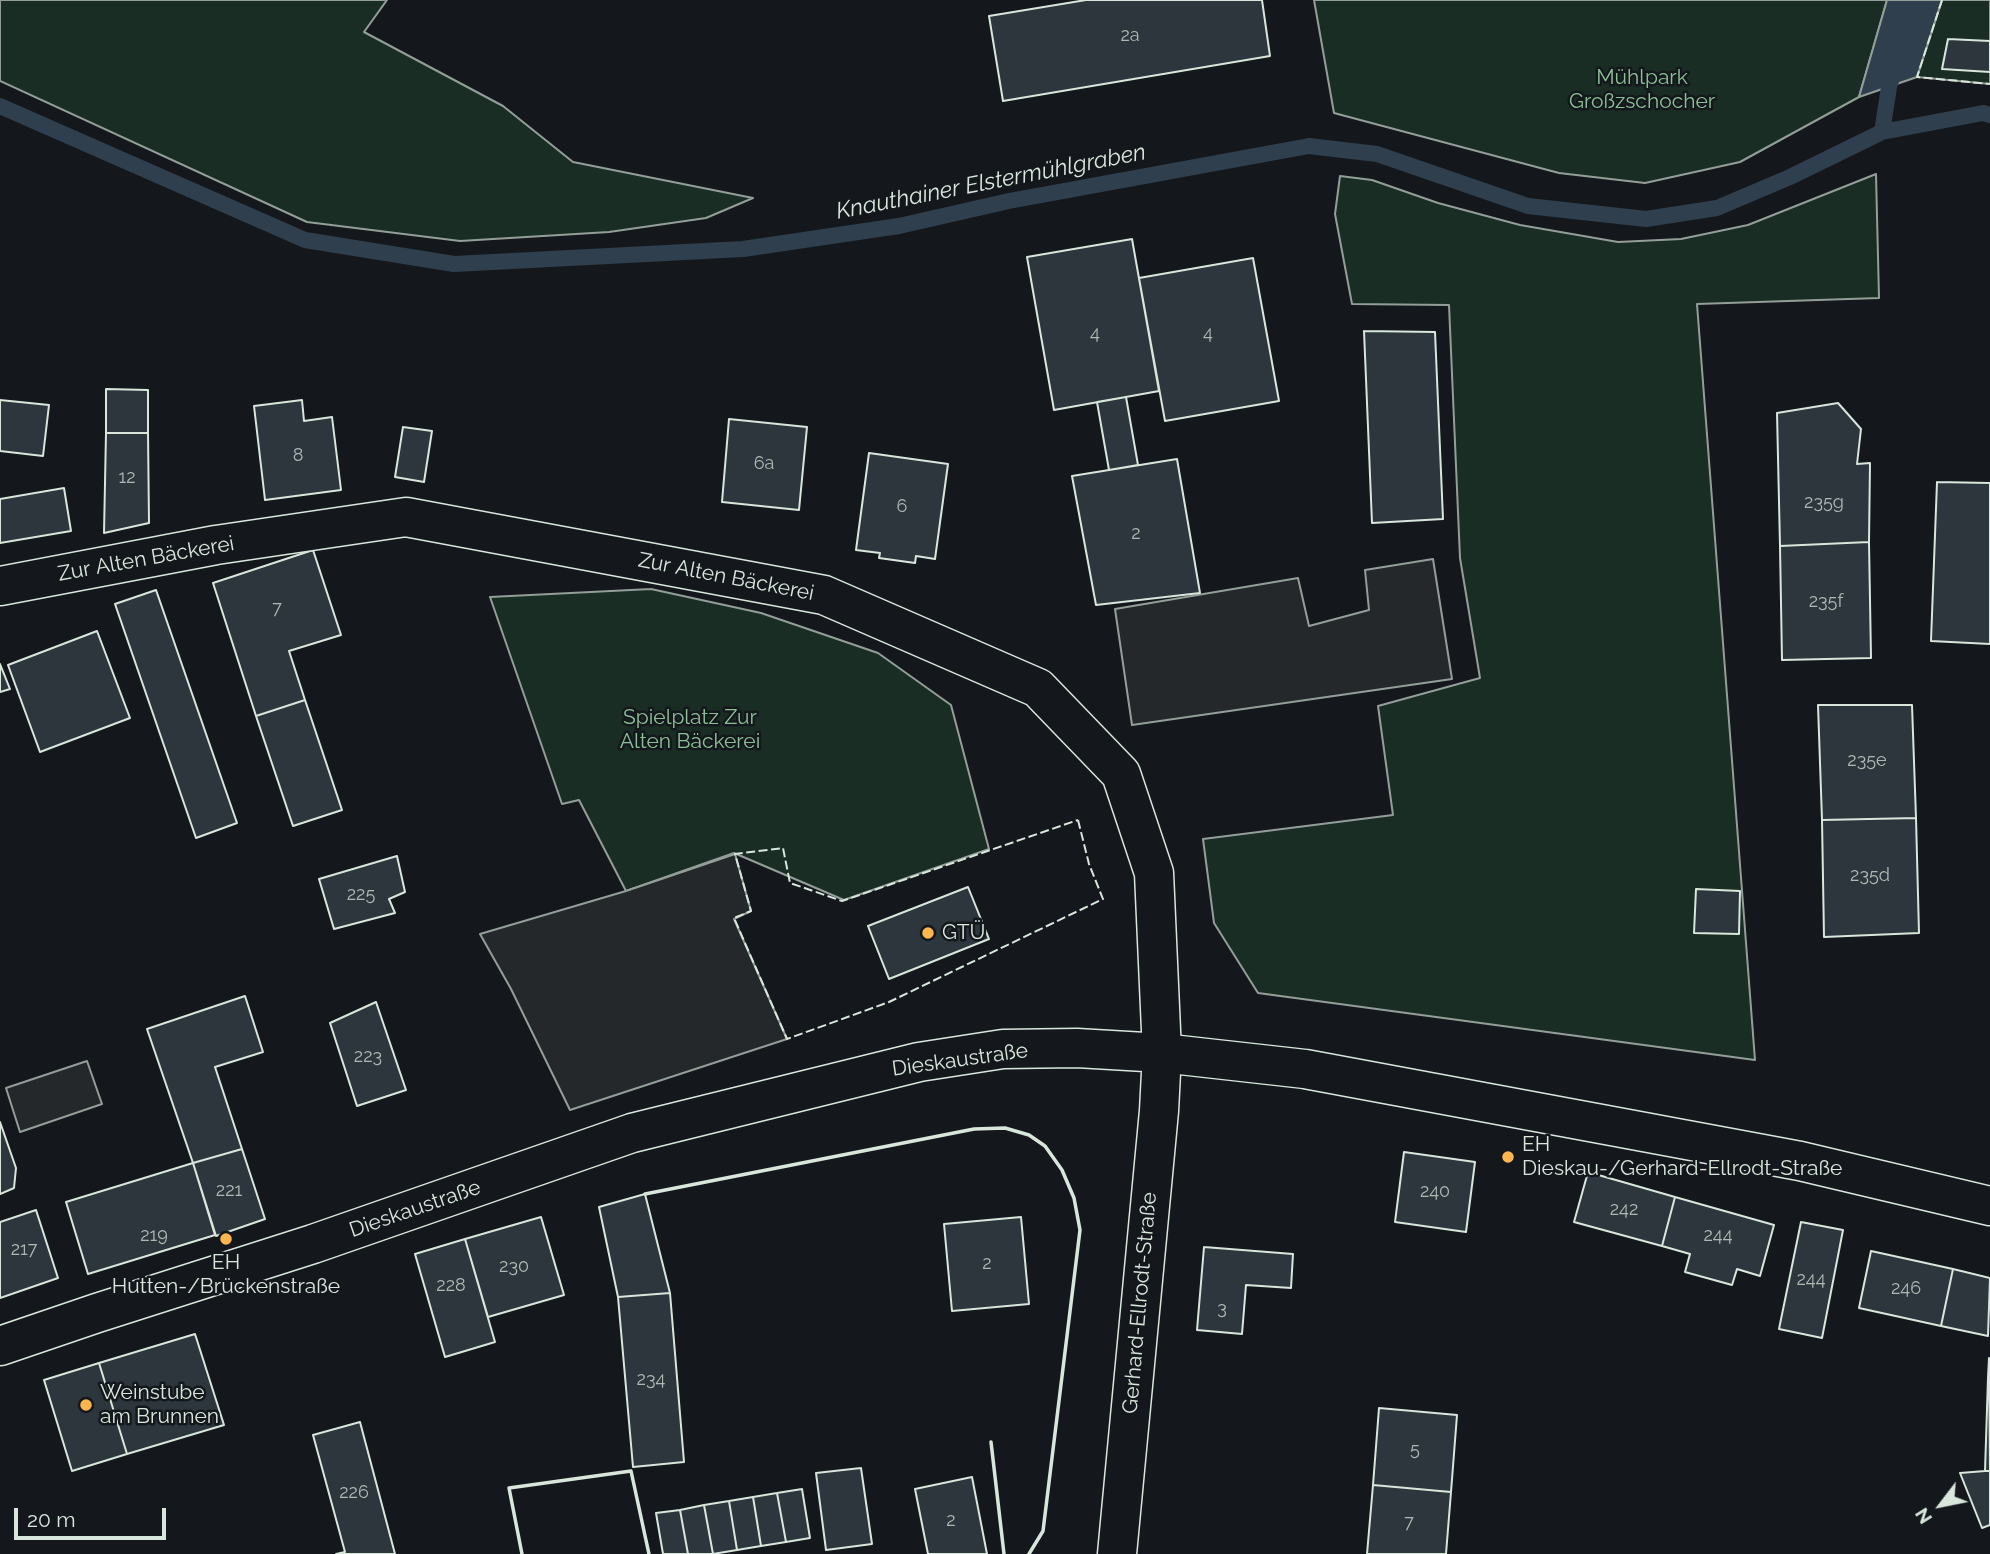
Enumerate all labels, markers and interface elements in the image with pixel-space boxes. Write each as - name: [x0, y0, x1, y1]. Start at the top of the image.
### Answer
- house number: 2a: [1120, 25, 1140, 47]
- park label: Mühlpark Großzschocher: [1569, 65, 1715, 115]
- water label: Knauthainer Elstermühlgraben: [834, 138, 1148, 226]
- house number: 4: [1090, 323, 1100, 345]
- house number: 4: [1203, 323, 1213, 345]
- house number: 8: [293, 445, 303, 467]
- house number: 6a: [754, 453, 774, 475]
- house number: 12: [118, 467, 136, 489]
- house number: 235g: [1804, 492, 1844, 514]
- house number: 6: [897, 496, 907, 518]
- house number: 2: [1131, 523, 1141, 545]
- street label: Zur Alten Bäckerei: [56, 531, 236, 587]
- street label: Zur Alten Bäckerei: [636, 548, 816, 606]
- house number: 235f: [1809, 591, 1843, 613]
- house number: 7: [272, 598, 282, 620]
- park label: Spielplatz Zur Alten Bäckerei: [620, 705, 760, 755]
- house number: 235e: [1847, 750, 1887, 772]
- house number: 235d: [1850, 865, 1890, 887]
- house number: 225: [347, 884, 375, 906]
- place label: GTÜ: [942, 920, 985, 946]
- marker: GTÜ: [920, 925, 936, 941]
- street label: Dieskaustraße: [890, 1038, 1030, 1082]
- house number: 223: [354, 1046, 382, 1068]
- place label: EH Dieskau-/Gerhard-Ellrodt-Straße: [1522, 1132, 1842, 1182]
- marker: EH Dieskau-/Gerhard-Ellrodt-Straße: [1500, 1149, 1516, 1165]
- street label: Dieskaustraße: [346, 1175, 484, 1243]
- house number: 221: [216, 1180, 242, 1202]
- house number: 240: [1420, 1181, 1450, 1203]
- street label: Gerhard-Ellrodt-Straße: [1118, 1191, 1162, 1415]
- house number: 242: [1610, 1199, 1638, 1221]
- house number: 219: [140, 1225, 168, 1247]
- house number: 244: [1703, 1225, 1733, 1247]
- marker: EH Hutten-/Brückenstraße: [218, 1231, 234, 1247]
- house number: 217: [11, 1239, 37, 1261]
- place label: EH Hutten-/Brückenstraße: [112, 1250, 340, 1300]
- house number: 2: [982, 1253, 992, 1275]
- house number: 230: [499, 1256, 529, 1278]
- house number: 244: [1796, 1269, 1826, 1291]
- house number: 228: [436, 1275, 466, 1297]
- house number: 246: [1891, 1278, 1921, 1300]
- house number: 3: [1217, 1298, 1227, 1320]
- house number: 234: [637, 1369, 665, 1391]
- place label: Weinstube am Brunnen: [100, 1380, 219, 1430]
- marker: Weinstube am Brunnen: [78, 1397, 94, 1413]
- house number: 5: [1410, 1439, 1420, 1461]
- north arrow: [1906, 1470, 1976, 1540]
- house number: 226: [339, 1482, 369, 1504]
- scale bar: [18, 1494, 170, 1538]
- text: N: [1910, 1504, 1936, 1528]
- text: 20 m: [27, 1507, 75, 1532]
- house number: 2: [946, 1510, 956, 1532]
- house number: 7: [1404, 1512, 1414, 1534]

